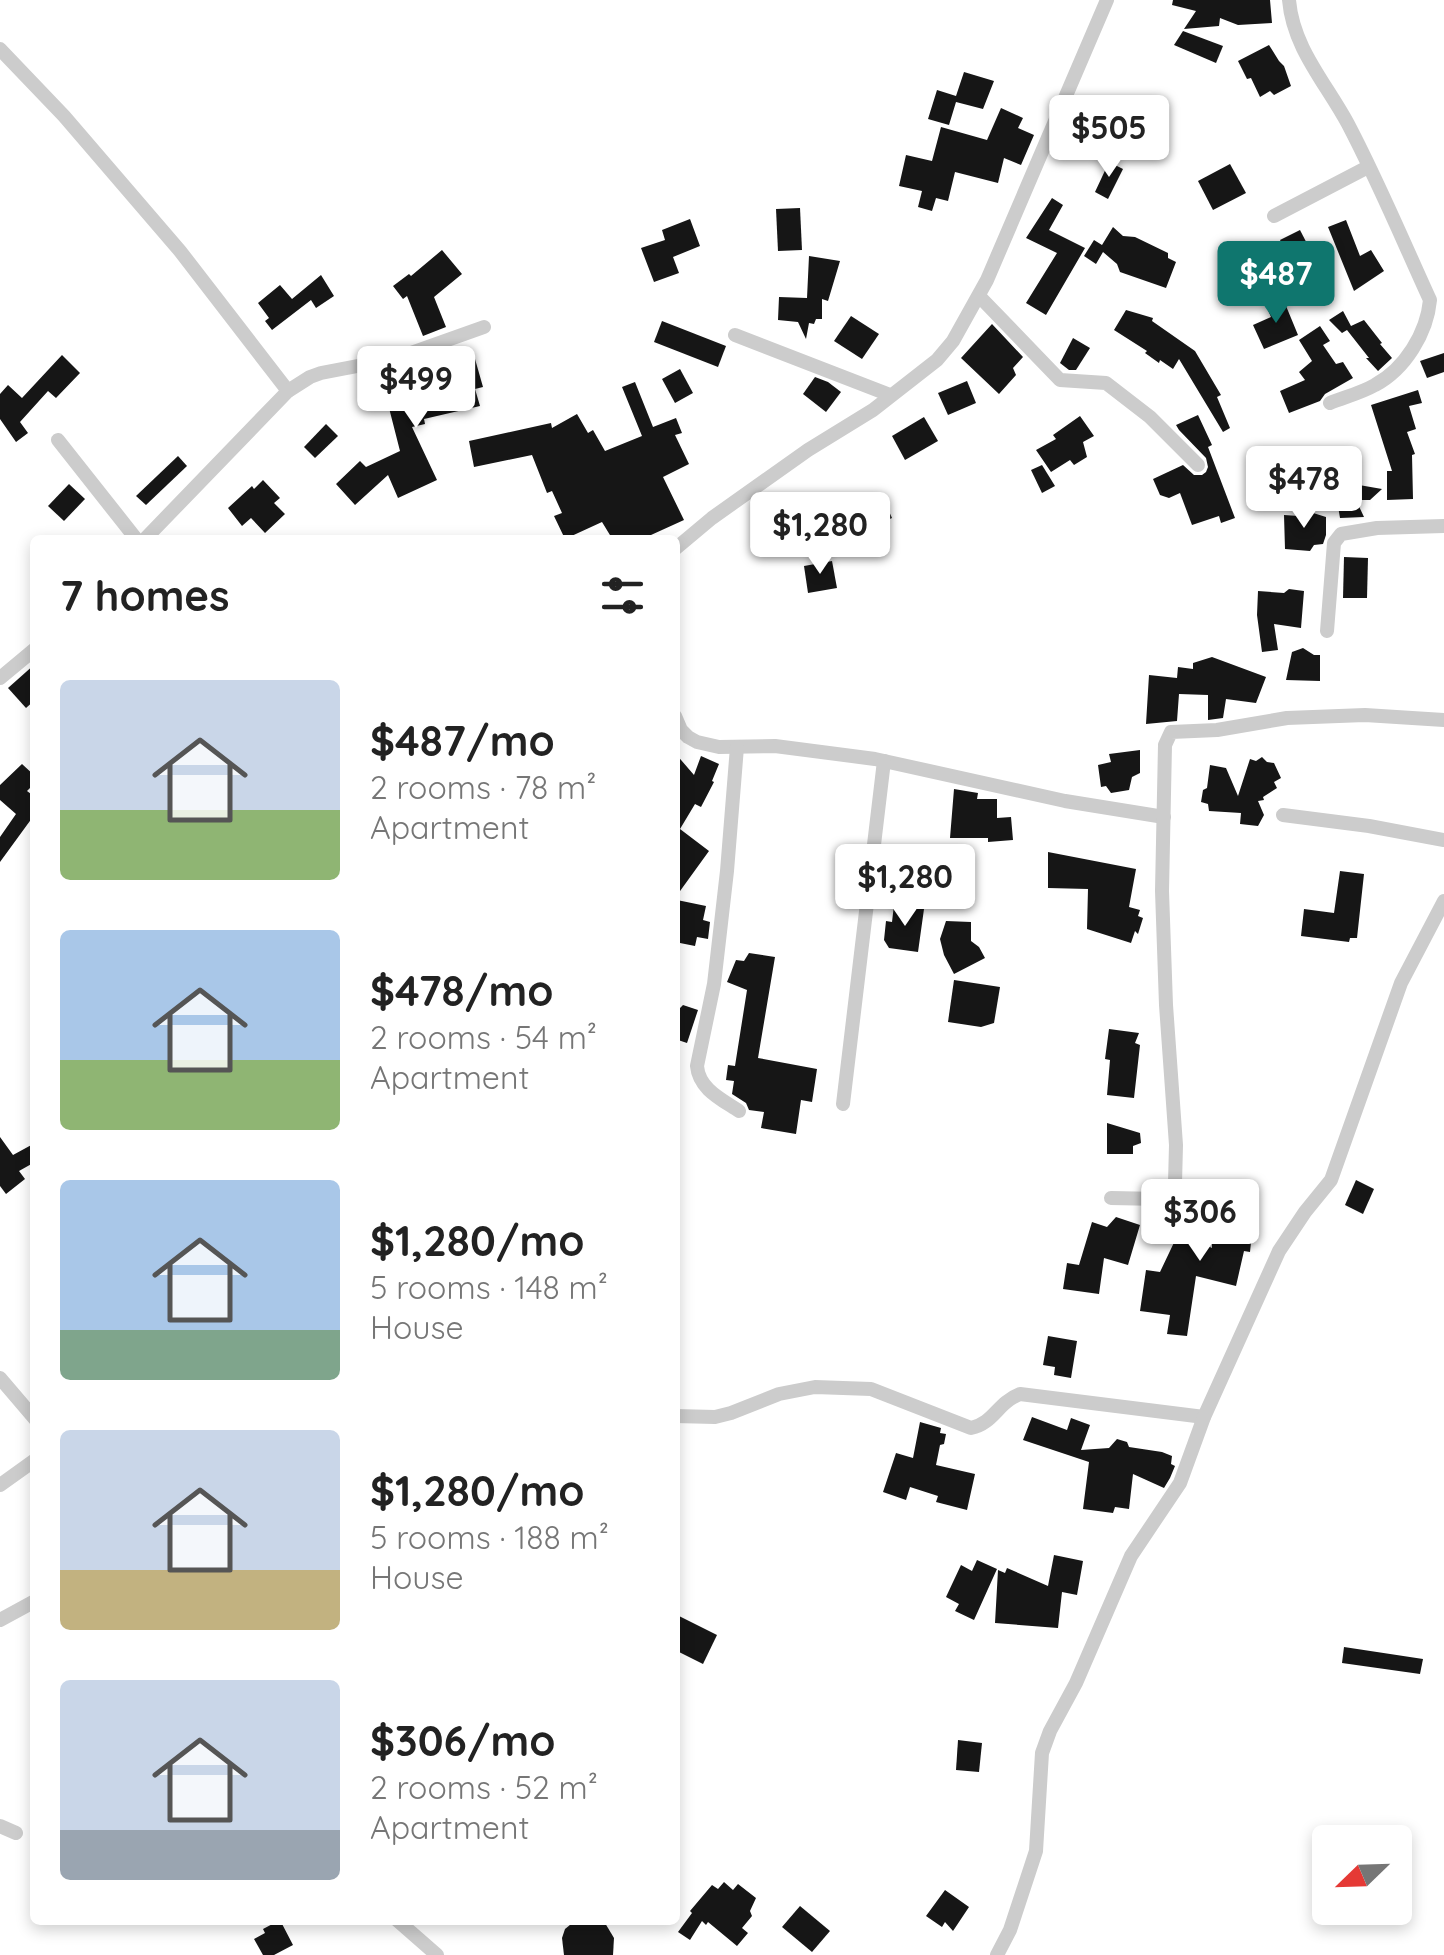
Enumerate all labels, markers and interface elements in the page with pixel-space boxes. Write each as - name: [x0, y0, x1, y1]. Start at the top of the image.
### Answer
- pin: $505: [1050, 95, 1168, 180]
- text: $505: [1071, 107, 1147, 147]
- pin: $487: [1217, 241, 1335, 326]
- text: $487: [1239, 253, 1313, 293]
- pin: $499: [357, 346, 475, 431]
- text: $499: [379, 358, 453, 398]
- pin: $478: [1245, 446, 1363, 531]
- text: $478: [1268, 458, 1340, 498]
- pin: $1,280: [739, 492, 901, 577]
- text: $1,280: [772, 504, 868, 544]
- icon: filters: [595, 568, 650, 623]
- text: 7 homes: [60, 569, 229, 622]
- text: $487/mo: [370, 714, 555, 767]
- icon: home: [140, 720, 260, 840]
- text: 2 rooms · 78 m²: [370, 767, 596, 807]
- text: Apartment: [370, 807, 529, 847]
- pin: $1,280: [824, 844, 986, 929]
- text: $1,280: [857, 856, 953, 896]
- text: $478/mo: [370, 964, 553, 1017]
- icon: home: [140, 970, 260, 1090]
- text: 2 rooms · 54 m²: [370, 1017, 597, 1057]
- text: Apartment: [370, 1057, 529, 1097]
- pin: $306: [1141, 1179, 1259, 1264]
- text: $306: [1163, 1191, 1237, 1231]
- text: $1,280/mo: [370, 1214, 584, 1267]
- icon: home: [140, 1220, 260, 1340]
- text: 5 rooms · 148 m²: [370, 1267, 608, 1307]
- text: House: [370, 1307, 464, 1347]
- text: $1,280/mo: [370, 1464, 584, 1517]
- icon: home: [140, 1470, 260, 1590]
- text: 5 rooms · 188 m²: [370, 1517, 609, 1557]
- text: House: [370, 1557, 464, 1597]
- text: $306/mo: [370, 1714, 555, 1767]
- icon: home: [140, 1720, 260, 1840]
- text: 2 rooms · 52 m²: [370, 1767, 598, 1807]
- text: Apartment: [370, 1807, 529, 1847]
- north arrow: [1312, 1825, 1412, 1925]
- map controls: [1312, 1825, 1412, 1925]

